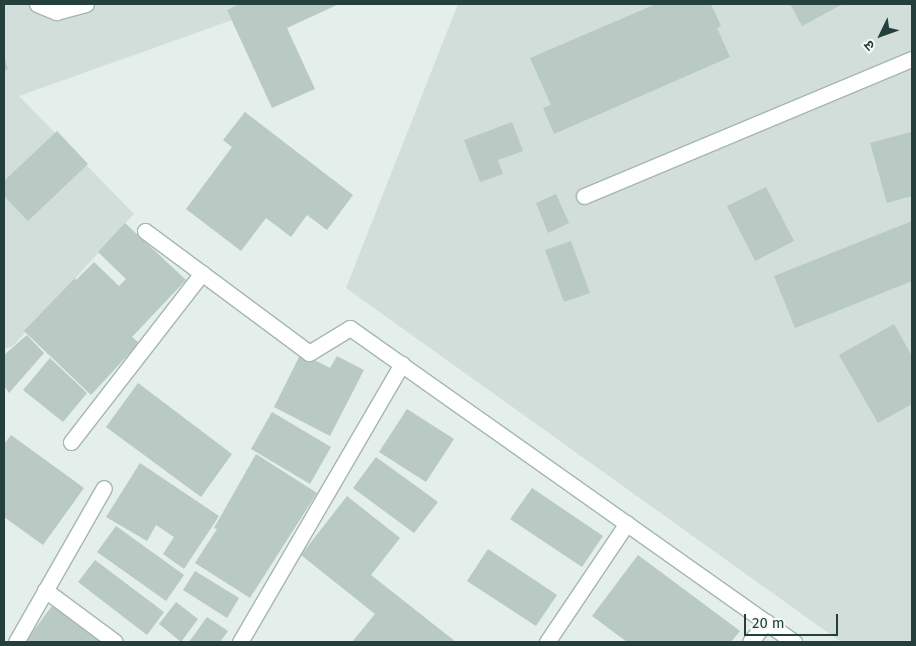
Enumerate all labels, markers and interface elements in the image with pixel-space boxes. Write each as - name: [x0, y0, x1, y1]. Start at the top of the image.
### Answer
- north arrow: [856, 10, 906, 60]
- text: उ: [860, 37, 879, 54]
- scale bar: [746, 604, 840, 636]
- text: 20 m: [752, 614, 785, 632]

